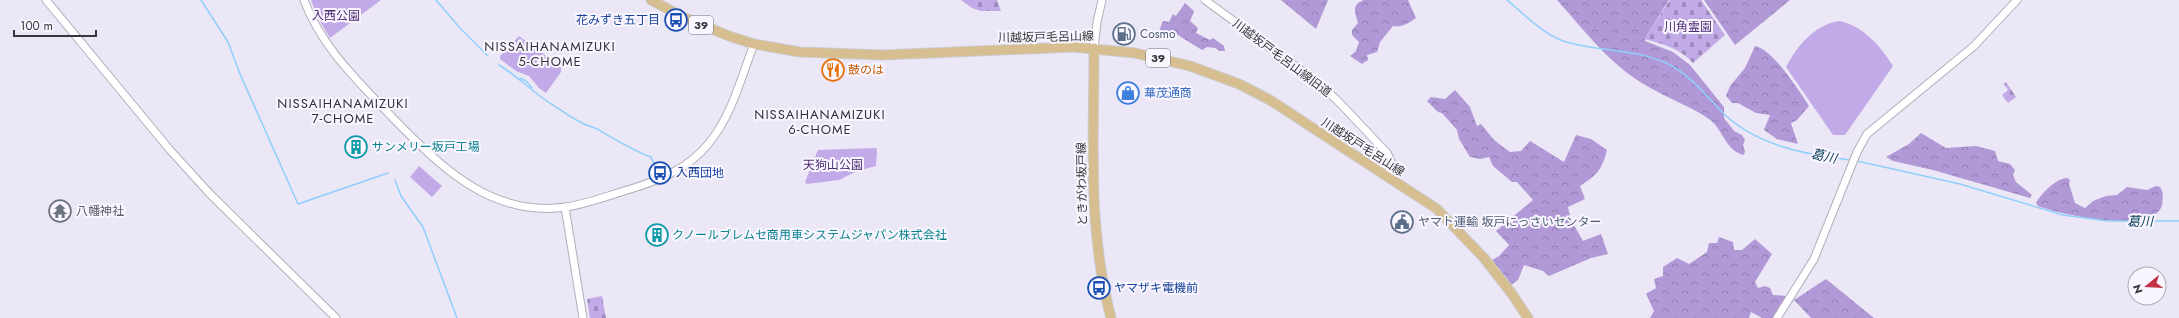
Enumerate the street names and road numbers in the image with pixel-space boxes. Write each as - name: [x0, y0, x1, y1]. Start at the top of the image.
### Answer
- street label: 川越坂戸毛呂山線旧道: [1229, 15, 1335, 101]
- road number: 39: [689, 16, 713, 34]
- street label: 川越坂戸毛呂山線: [998, 27, 1094, 47]
- road number: 39: [1146, 49, 1170, 67]
- street label: 川越坂戸毛呂山線: [1318, 113, 1408, 181]
- street label: ときがわ坂戸線: [1072, 142, 1092, 226]

